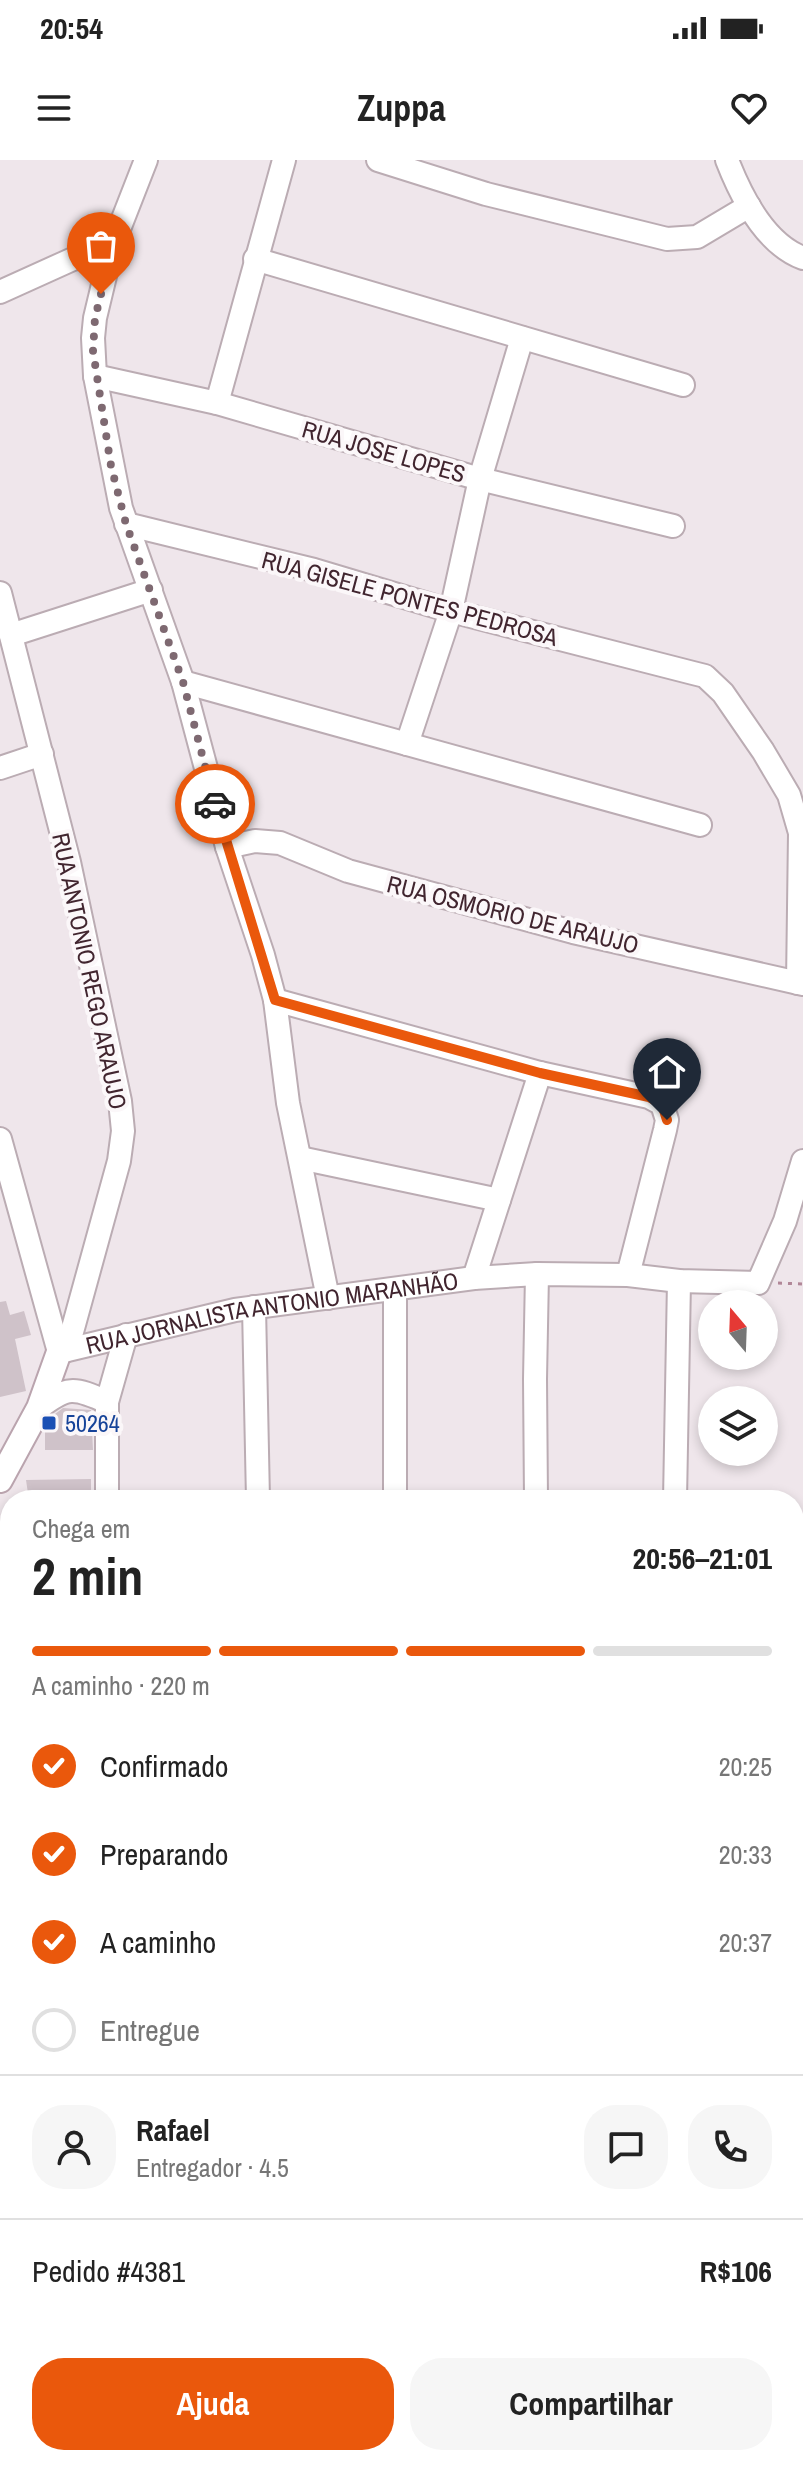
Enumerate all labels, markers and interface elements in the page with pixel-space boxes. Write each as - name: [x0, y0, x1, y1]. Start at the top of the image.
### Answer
- text: 20:54: [40, 8, 103, 48]
- text: Zuppa: [357, 84, 446, 132]
- icon: menu: [32, 86, 76, 130]
- icon: heart: [727, 86, 771, 130]
- pin: [67, 212, 135, 294]
- icon: bag: [79, 224, 123, 268]
- street label: RUA JOSE LOPES: [299, 412, 469, 490]
- street label: RUA GISELE PONTES PEDROSA: [258, 543, 562, 653]
- courier: [175, 764, 255, 844]
- icon: car: [193, 782, 237, 826]
- street label: RUA ANTONIO REGO ARAUJO: [45, 830, 135, 1112]
- street label: RUA OSMORIO DE ARAUJO: [384, 867, 642, 961]
- pin: [633, 1038, 701, 1120]
- icon: home: [645, 1050, 689, 1094]
- street label: RUA JORNALISTA ANTONIO MARANHÃO: [82, 1264, 460, 1361]
- north arrow: [698, 1290, 778, 1370]
- map controls: [698, 1290, 778, 1466]
- button: layers: [698, 1386, 778, 1466]
- place label: 50264: [65, 1407, 120, 1439]
- marker: 50264: [40, 1414, 58, 1432]
- text: Chega em: [32, 1511, 130, 1546]
- text: 20:56–21:01: [633, 1538, 772, 1578]
- text: 2 min: [32, 1541, 143, 1611]
- text: A caminho · 220 m: [32, 1668, 210, 1703]
- icon: check: [32, 1744, 76, 1788]
- text: Confirmado: [100, 1746, 229, 1786]
- text: 20:25: [719, 1749, 772, 1784]
- icon: check: [32, 1832, 76, 1876]
- text: Preparando: [100, 1834, 229, 1874]
- text: 20:33: [719, 1837, 772, 1872]
- icon: check: [32, 1920, 76, 1964]
- text: A caminho: [100, 1922, 216, 1962]
- text: 20:37: [719, 1925, 772, 1960]
- text: Entregue: [100, 2010, 200, 2050]
- button: person: [32, 2105, 116, 2189]
- button: chat: [584, 2105, 668, 2189]
- button: phone: [688, 2105, 772, 2189]
- text: Rafael: [136, 2110, 210, 2150]
- text: Entregador · 4.5: [136, 2150, 289, 2185]
- text: Pedido #4381: [32, 2251, 185, 2291]
- text: R$106: [700, 2251, 772, 2291]
- button: Ajuda: [32, 2358, 394, 2450]
- button: Compartilhar: [410, 2358, 772, 2450]

